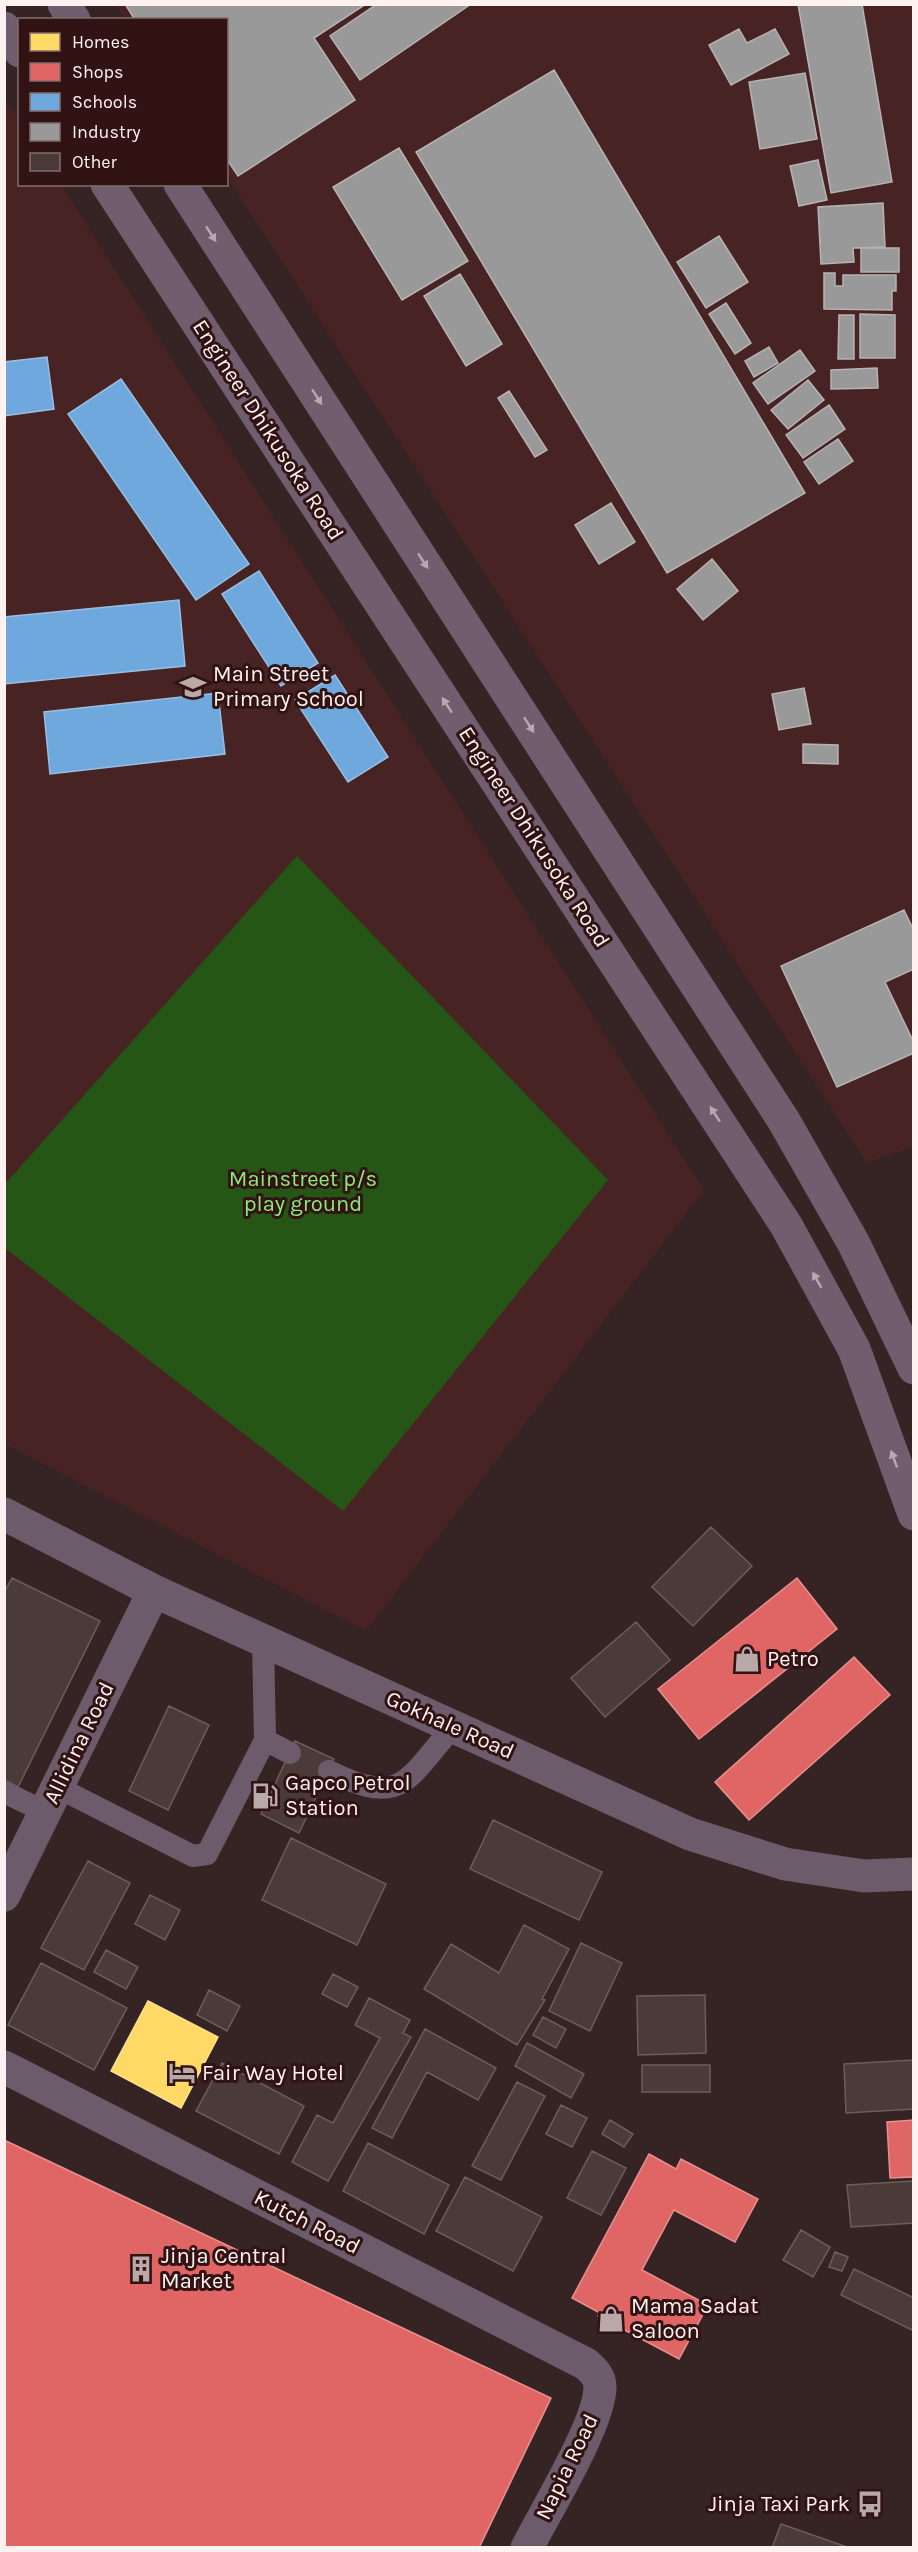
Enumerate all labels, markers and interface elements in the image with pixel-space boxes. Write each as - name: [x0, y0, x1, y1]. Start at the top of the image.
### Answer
- legend: [18, 18, 228, 186]
- text: Homes: [72, 31, 129, 53]
- text: Shops: [72, 61, 124, 83]
- text: Schools: [72, 91, 137, 113]
- text: Industry: [72, 121, 141, 143]
- text: Other: [72, 151, 117, 173]
- one-way arrow: [206, 225, 217, 242]
- street label: Engineer Dhikusoka Road: [187, 315, 349, 545]
- one-way arrow: [311, 389, 323, 405]
- one-way arrow: [417, 553, 428, 569]
- place label: Main Street Primary School: [213, 661, 364, 712]
- school or university icon: Main Street Primary School: [178, 672, 208, 702]
- one-way arrow: [442, 696, 453, 713]
- one-way arrow: [523, 717, 534, 733]
- street label: Engineer Dhikusoka Road: [453, 722, 615, 952]
- one-way arrow: [709, 1106, 720, 1122]
- park label: Mainstreet p/s play ground: [229, 1166, 377, 1217]
- one-way arrow: [812, 1271, 822, 1288]
- one-way arrow: [888, 1450, 898, 1468]
- shop icon: Petro: [732, 1644, 762, 1674]
- place label: Petro: [767, 1646, 819, 1672]
- street label: Allidina Road: [38, 1678, 120, 1808]
- street label: Gokhale Road: [382, 1685, 518, 1765]
- place label: Gapco Petrol Station: [285, 1770, 411, 1821]
- fuel station icon: Gapco Petrol Station: [250, 1781, 280, 1811]
- hotel icon: Fair Way Hotel: [167, 2058, 197, 2088]
- place label: Fair Way Hotel: [202, 2060, 344, 2086]
- street label: Kutch Road: [250, 2184, 364, 2260]
- place label: Jinja Central Market: [161, 2243, 287, 2294]
- building icon: Jinja Central Market: [126, 2254, 156, 2284]
- place label: Mama Sadat Saloon: [631, 2293, 759, 2344]
- shop icon: Mama Sadat Saloon: [596, 2304, 626, 2334]
- street label: Napia Road: [530, 2410, 604, 2524]
- bus stop icon: Jinja Taxi Park: [855, 2489, 885, 2519]
- place label: Jinja Taxi Park: [708, 2491, 850, 2517]

